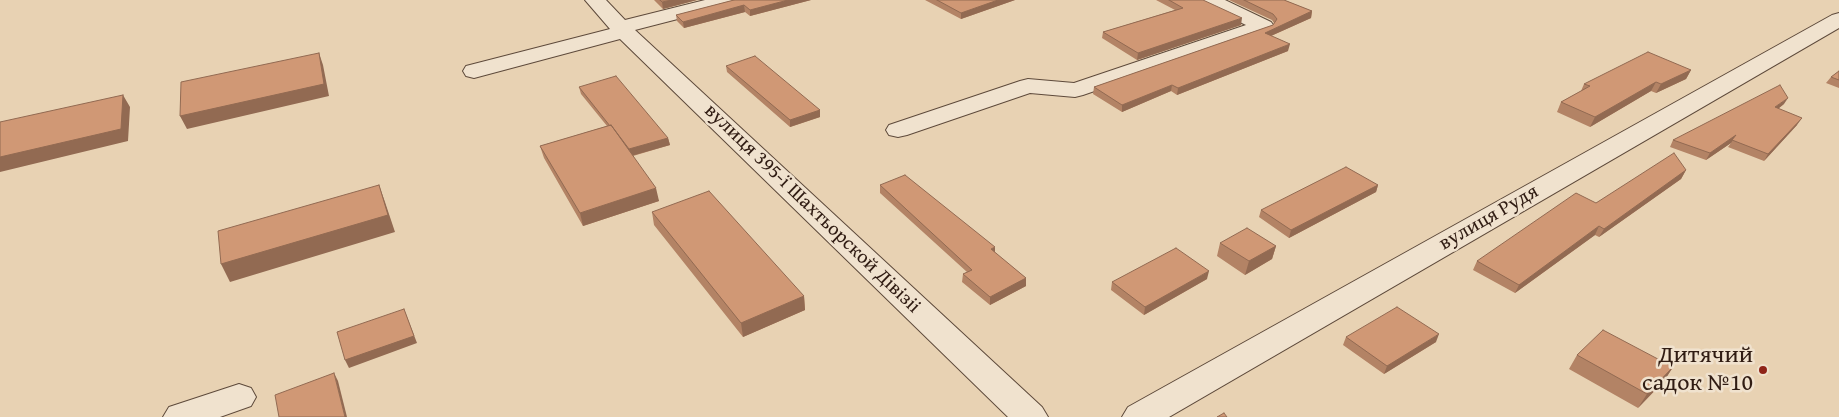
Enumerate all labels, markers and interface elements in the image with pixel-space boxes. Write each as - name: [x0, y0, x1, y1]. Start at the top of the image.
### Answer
- street label: вулиця 395-ї Шахтьорской Дівізіі: [699, 99, 925, 319]
- street label: вулиця Рудя: [1435, 180, 1543, 256]
- place label: Дитячий садок №10: [1642, 342, 1753, 398]
- marker: Дитячий садок №10: [1757, 364, 1769, 376]

